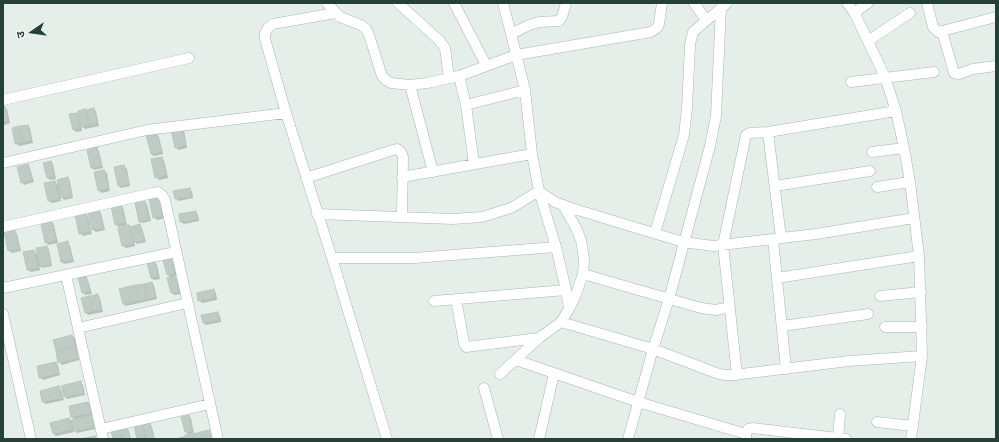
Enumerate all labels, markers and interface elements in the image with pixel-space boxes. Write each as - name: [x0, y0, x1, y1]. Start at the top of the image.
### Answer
- north arrow: [12, 12, 52, 52]
- text: उ: [14, 30, 27, 39]

